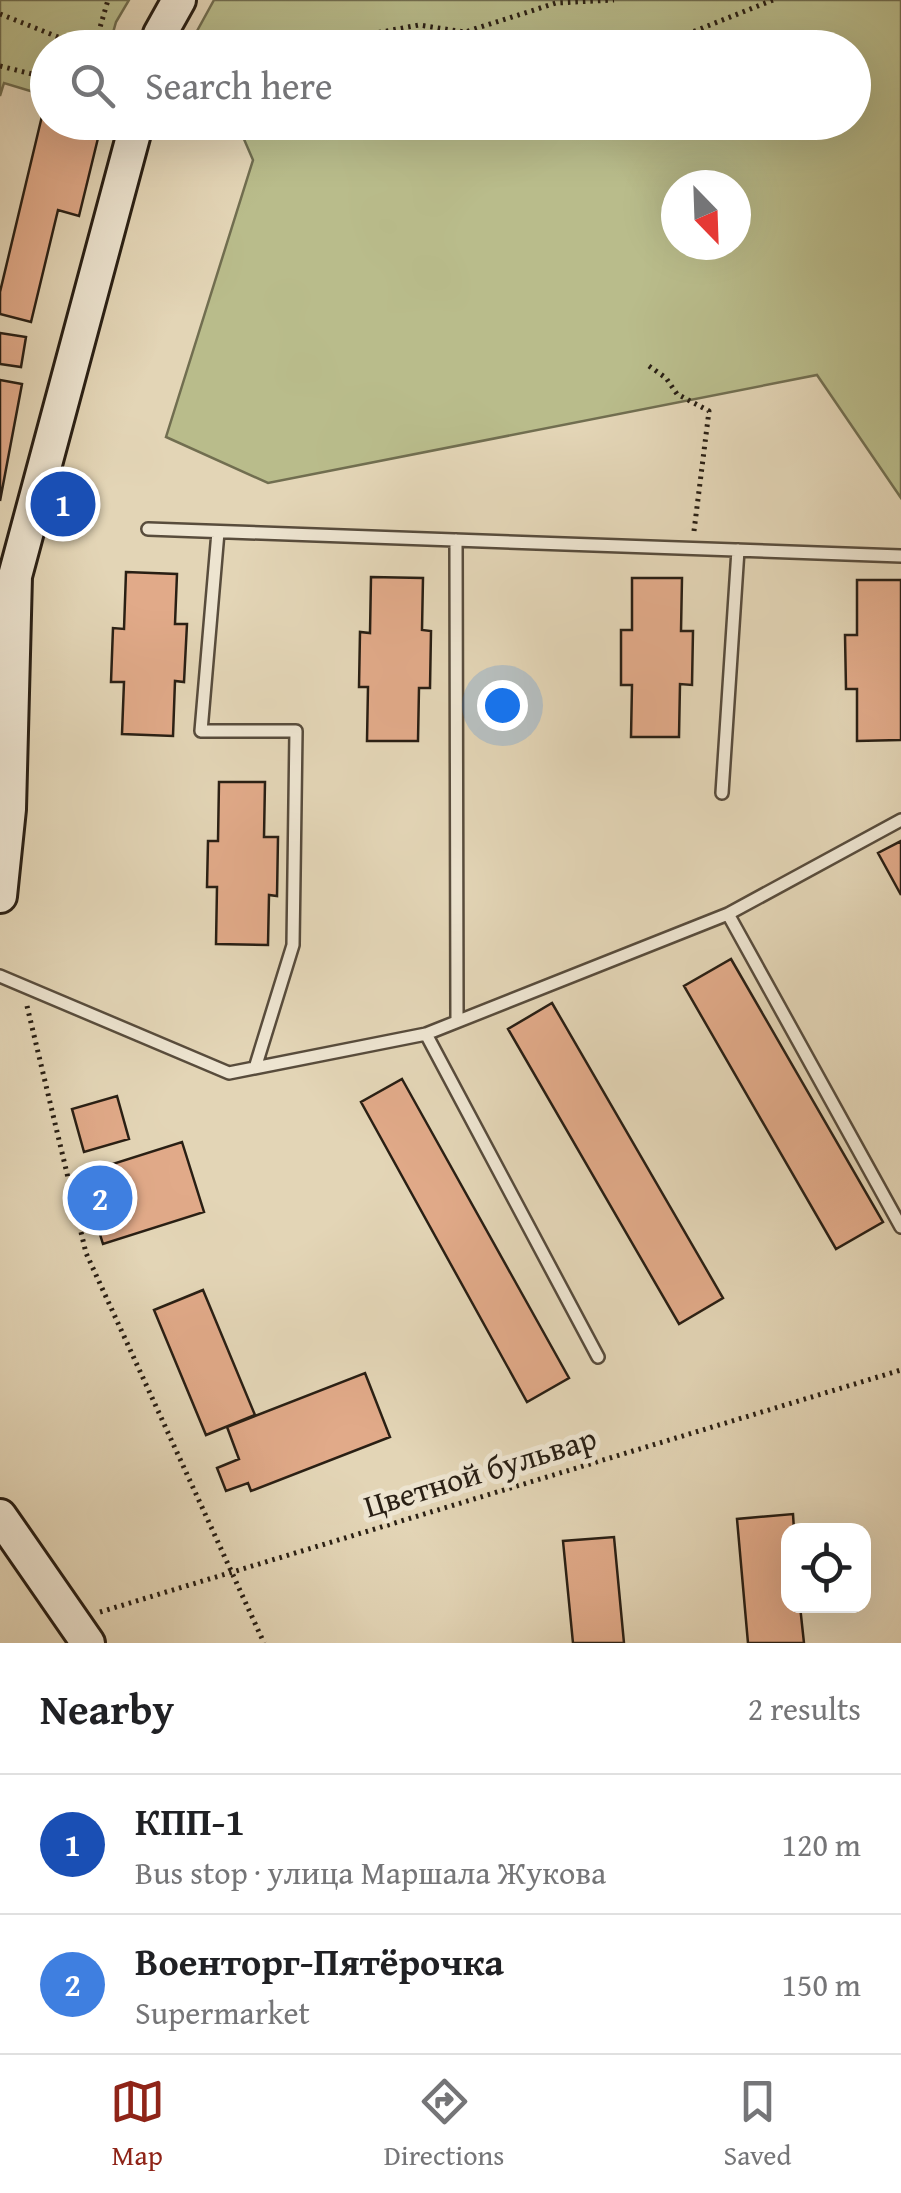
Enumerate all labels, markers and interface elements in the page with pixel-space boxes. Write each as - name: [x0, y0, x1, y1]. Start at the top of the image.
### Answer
- search box: [30, 30, 871, 140]
- text: Search here: [145, 57, 333, 113]
- icon: search: [65, 58, 120, 113]
- north arrow: [661, 170, 751, 260]
- pin: 1: [30, 466, 96, 542]
- your location: [477, 680, 528, 731]
- pin: 2: [68, 1160, 132, 1236]
- street label: Цветной бульвар: [358, 1414, 602, 1529]
- map controls: [781, 1523, 871, 1613]
- button: locate: [781, 1523, 871, 1613]
- text: Nearby: [40, 1678, 174, 1739]
- text: 2 results: [748, 1685, 861, 1732]
- text: КПП-1: [135, 1793, 245, 1849]
- text: 1: [64, 1821, 81, 1868]
- text: 120 m: [782, 1821, 861, 1868]
- text: Bus stop · улица Маршала Жукова: [135, 1849, 606, 1896]
- text: Военторг-Пятёрочка: [135, 1933, 504, 1989]
- text: 2: [64, 1961, 81, 2008]
- text: 150 m: [782, 1961, 861, 2008]
- text: Supermarket: [135, 1989, 310, 2036]
- tab: Map: [110, 2074, 165, 2175]
- tab: Directions: [384, 2074, 504, 2175]
- tab: Saved: [724, 2074, 791, 2175]

